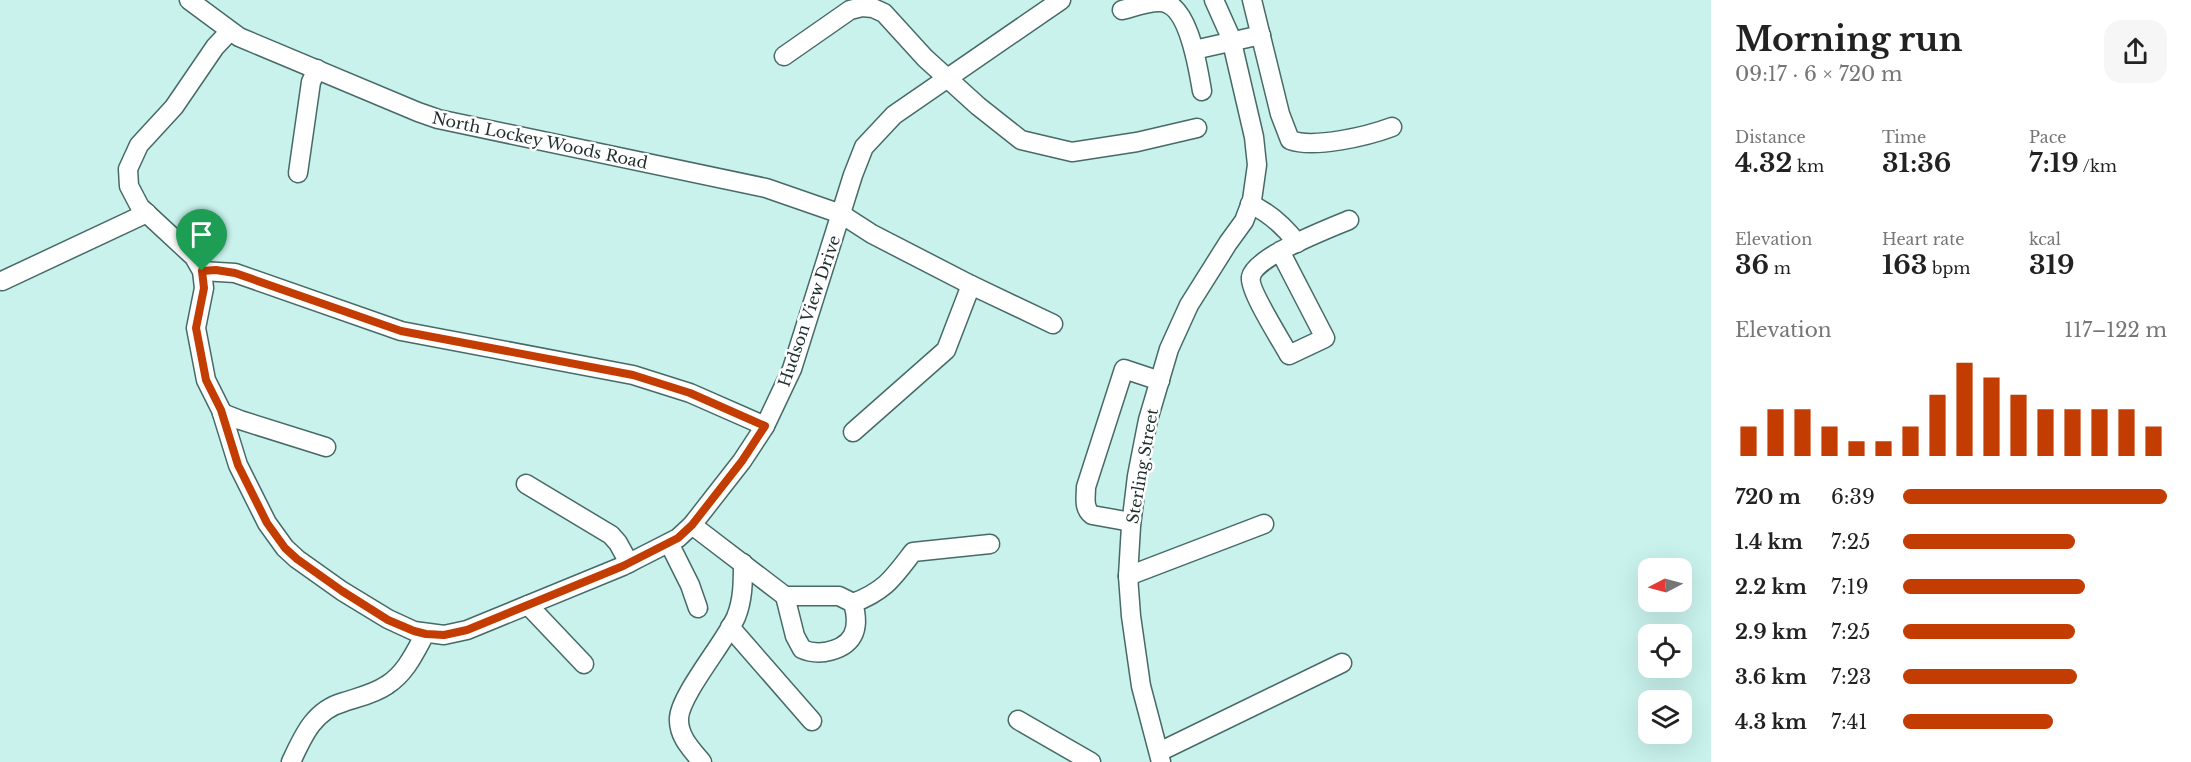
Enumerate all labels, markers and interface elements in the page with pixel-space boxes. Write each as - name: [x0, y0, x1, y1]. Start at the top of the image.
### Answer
- text: Morning run: [1735, 19, 1963, 60]
- button: share: [2104, 20, 2167, 83]
- text: 09:17 · 6 × 720 m: [1735, 62, 1903, 86]
- street label: North Lockey Woods Road: [430, 107, 650, 173]
- text: Distance: [1735, 127, 1806, 147]
- text: Time: [1882, 127, 1926, 147]
- text: Pace: [2029, 127, 2066, 147]
- text: 4.32: [1735, 147, 1793, 179]
- text: 31:36: [1882, 147, 1951, 179]
- text: 7:19: [2029, 147, 2079, 179]
- text: km: [1793, 156, 1824, 176]
- text: /km: [2079, 156, 2117, 176]
- pin: [176, 209, 227, 271]
- icon: arrive: [185, 218, 218, 251]
- text: Elevation: [1735, 229, 1812, 249]
- text: Heart rate: [1882, 229, 1964, 249]
- text: kcal: [2029, 229, 2061, 249]
- street label: Hudson View Drive: [774, 233, 844, 389]
- text: 36: [1735, 249, 1769, 281]
- text: 163: [1882, 249, 1927, 281]
- text: 319: [2029, 249, 2074, 281]
- text: m: [1769, 258, 1791, 278]
- text: bpm: [1927, 258, 1971, 278]
- text: Elevation: [1735, 318, 1832, 342]
- text: 117–122 m: [2064, 318, 2167, 342]
- street label: Sterling Street: [1122, 407, 1162, 525]
- text: 720 m: [1735, 485, 1801, 509]
- text: 6:39: [1831, 485, 1875, 509]
- text: 1.4 km: [1735, 530, 1803, 554]
- text: 7:25: [1831, 530, 1870, 554]
- north arrow: [1638, 558, 1692, 612]
- map controls: [1638, 558, 1692, 744]
- text: 2.2 km: [1735, 575, 1807, 599]
- text: 7:19: [1831, 575, 1869, 599]
- text: 2.9 km: [1735, 620, 1807, 644]
- text: 7:25: [1831, 620, 1870, 644]
- button: locate: [1638, 624, 1692, 678]
- text: 3.6 km: [1735, 665, 1807, 689]
- text: 7:23: [1831, 665, 1871, 689]
- button: layers: [1638, 690, 1692, 744]
- text: 4.3 km: [1735, 710, 1807, 734]
- text: 7:41: [1831, 710, 1867, 734]

